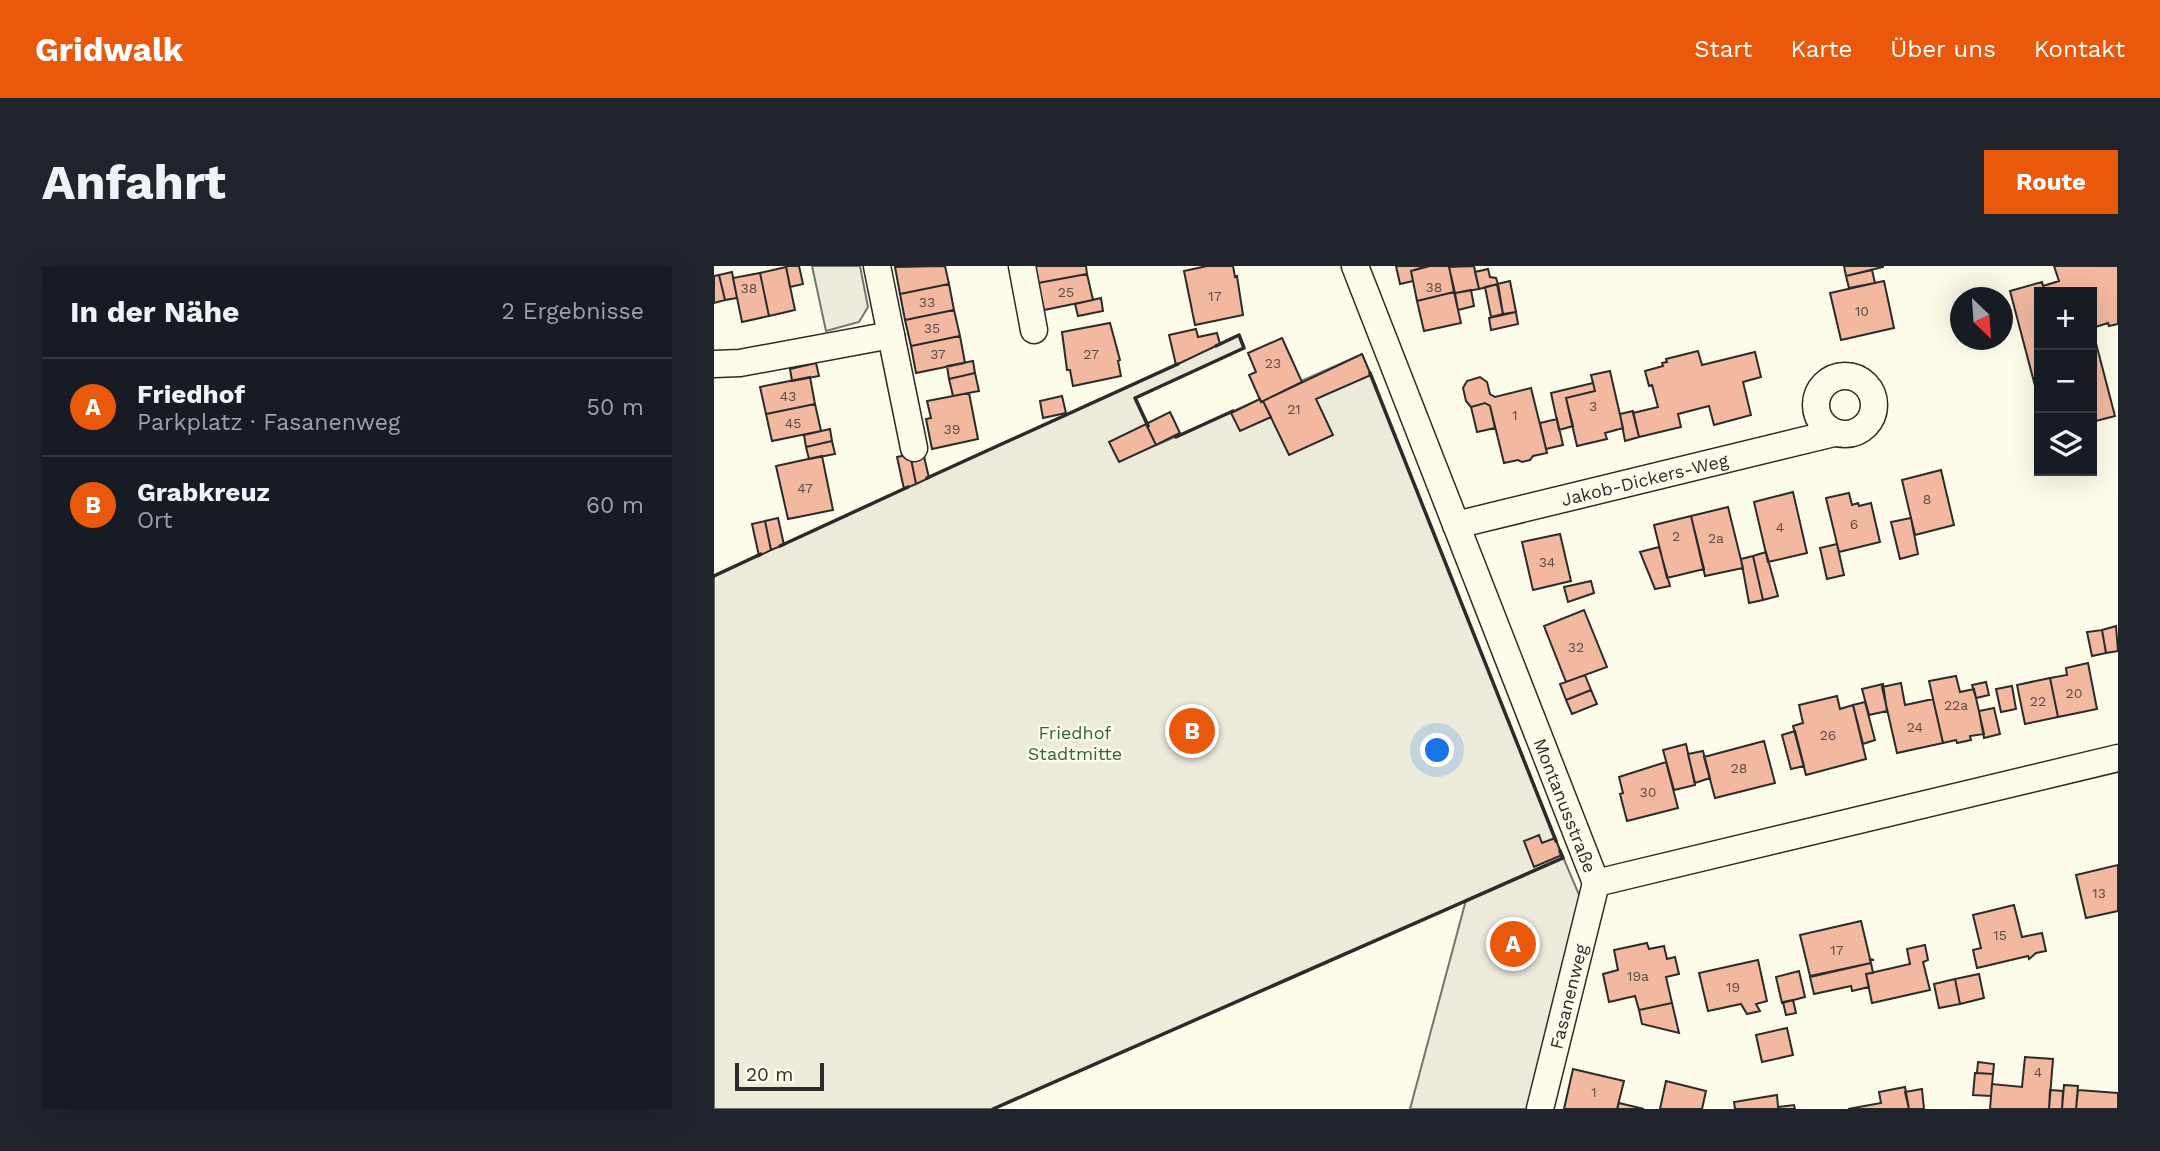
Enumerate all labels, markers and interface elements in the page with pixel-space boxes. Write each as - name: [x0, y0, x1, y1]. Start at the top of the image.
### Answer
- text: Gridwalk: [35, 30, 183, 69]
- text: Start: [1694, 35, 1752, 63]
- text: Karte: [1790, 35, 1852, 63]
- text: Über uns: [1890, 35, 1996, 63]
- text: Kontakt: [2034, 35, 2125, 63]
- button: Route: [1984, 150, 2118, 214]
- text: Anfahrt: [42, 153, 226, 211]
- house number: 38: [1426, 279, 1442, 295]
- house number: 38: [741, 280, 757, 296]
- house number: 25: [1058, 284, 1074, 300]
- north arrow: [1950, 287, 2013, 350]
- map controls: [2034, 287, 2097, 476]
- button: +: [2034, 287, 2097, 350]
- house number: 17: [1208, 288, 1222, 304]
- text: In der Nähe: [70, 294, 239, 329]
- house number: 33: [919, 294, 935, 310]
- text: 2 Ergebnisse: [501, 298, 644, 325]
- house number: 10: [1855, 303, 1869, 319]
- house number: 35: [924, 320, 940, 336]
- house number: 37: [930, 346, 946, 362]
- house number: 27: [1083, 346, 1099, 362]
- button: −: [2034, 350, 2097, 413]
- house number: 23: [1265, 355, 1281, 371]
- text: Friedhof: [137, 379, 245, 409]
- house number: 43: [780, 388, 796, 404]
- text: A: [85, 394, 101, 421]
- text: 50 m: [587, 394, 644, 421]
- house number: 3: [1589, 398, 1597, 414]
- house number: 21: [1287, 401, 1301, 417]
- house number: 1: [1512, 407, 1518, 423]
- text: Parkplatz · Fasanenweg: [137, 409, 400, 436]
- button: layers: [2034, 413, 2097, 476]
- house number: 45: [785, 415, 801, 431]
- house number: 39: [944, 421, 960, 437]
- street label: Jakob-Dickers-Weg: [1559, 449, 1730, 510]
- text: Grabkreuz: [137, 477, 270, 507]
- house number: 47: [797, 480, 813, 496]
- house number: 8: [1923, 491, 1931, 507]
- text: B: [85, 492, 101, 519]
- text: 60 m: [586, 492, 644, 519]
- text: Ort: [137, 507, 172, 534]
- house number: 6: [1850, 516, 1858, 532]
- house number: 4: [1776, 519, 1784, 535]
- house number: 2: [1672, 528, 1680, 544]
- house number: 2a: [1708, 530, 1724, 546]
- house number: 34: [1539, 554, 1555, 570]
- house number: 32: [1568, 639, 1584, 655]
- house number: 20: [2066, 685, 2082, 701]
- house number: 22: [2030, 693, 2046, 709]
- house number: 22a: [1944, 697, 1968, 713]
- pin: B: [1169, 705, 1215, 757]
- house number: 24: [1907, 719, 1923, 735]
- park label: Friedhof Stadtmitte: [1028, 722, 1122, 764]
- house number: 26: [1820, 727, 1836, 743]
- your location: [1420, 733, 1454, 767]
- street label: Montanusstraße: [1530, 735, 1601, 875]
- house number: 28: [1731, 760, 1747, 776]
- house number: 30: [1640, 784, 1656, 800]
- house number: 13: [2092, 885, 2106, 901]
- pin: A: [1490, 918, 1536, 970]
- house number: 15: [1993, 927, 2007, 943]
- street label: Fasanenweg: [1545, 941, 1591, 1051]
- house number: 17: [1830, 942, 1844, 958]
- house number: 19a: [1627, 968, 1649, 984]
- house number: 19: [1726, 979, 1740, 995]
- scale bar: [735, 1060, 824, 1092]
- text: 20 m: [746, 1063, 793, 1086]
- house number: 4: [2034, 1064, 2042, 1080]
- house number: 1: [1591, 1084, 1597, 1100]

